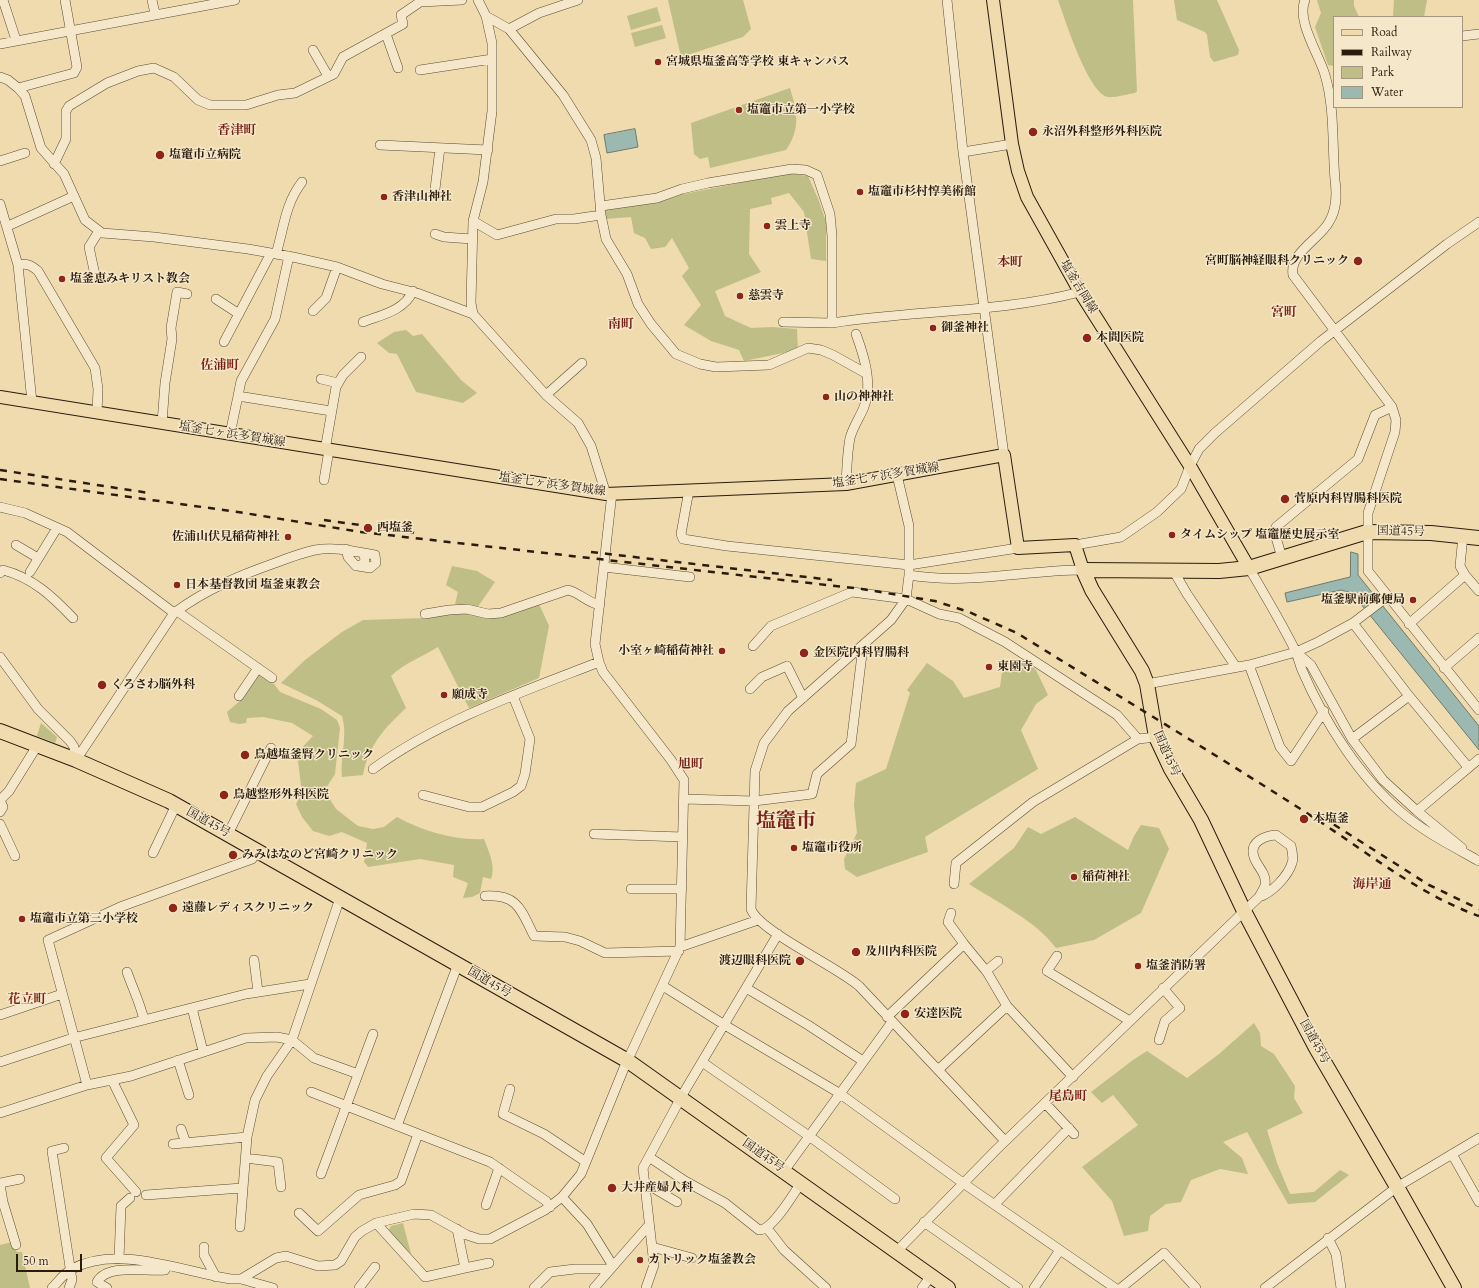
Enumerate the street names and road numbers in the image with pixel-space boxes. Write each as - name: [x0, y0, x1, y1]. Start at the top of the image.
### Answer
- street label: 塩釜吉岡線: [1056, 258, 1100, 316]
- street label: 塩釜七ヶ浜多賀城線: [178, 419, 286, 451]
- street label: 塩釜七ヶ浜多賀城線: [832, 460, 940, 492]
- street label: 塩釜七ヶ浜多賀城線: [498, 470, 606, 500]
- street label: 国道45号: [1377, 524, 1425, 540]
- street label: 国道45号: [1150, 729, 1182, 779]
- street label: 国道45号: [183, 805, 233, 841]
- street label: 国道45号: [464, 965, 514, 1001]
- street label: 国道45号: [1296, 1017, 1332, 1067]
- street label: 国道45号: [739, 1136, 787, 1176]

